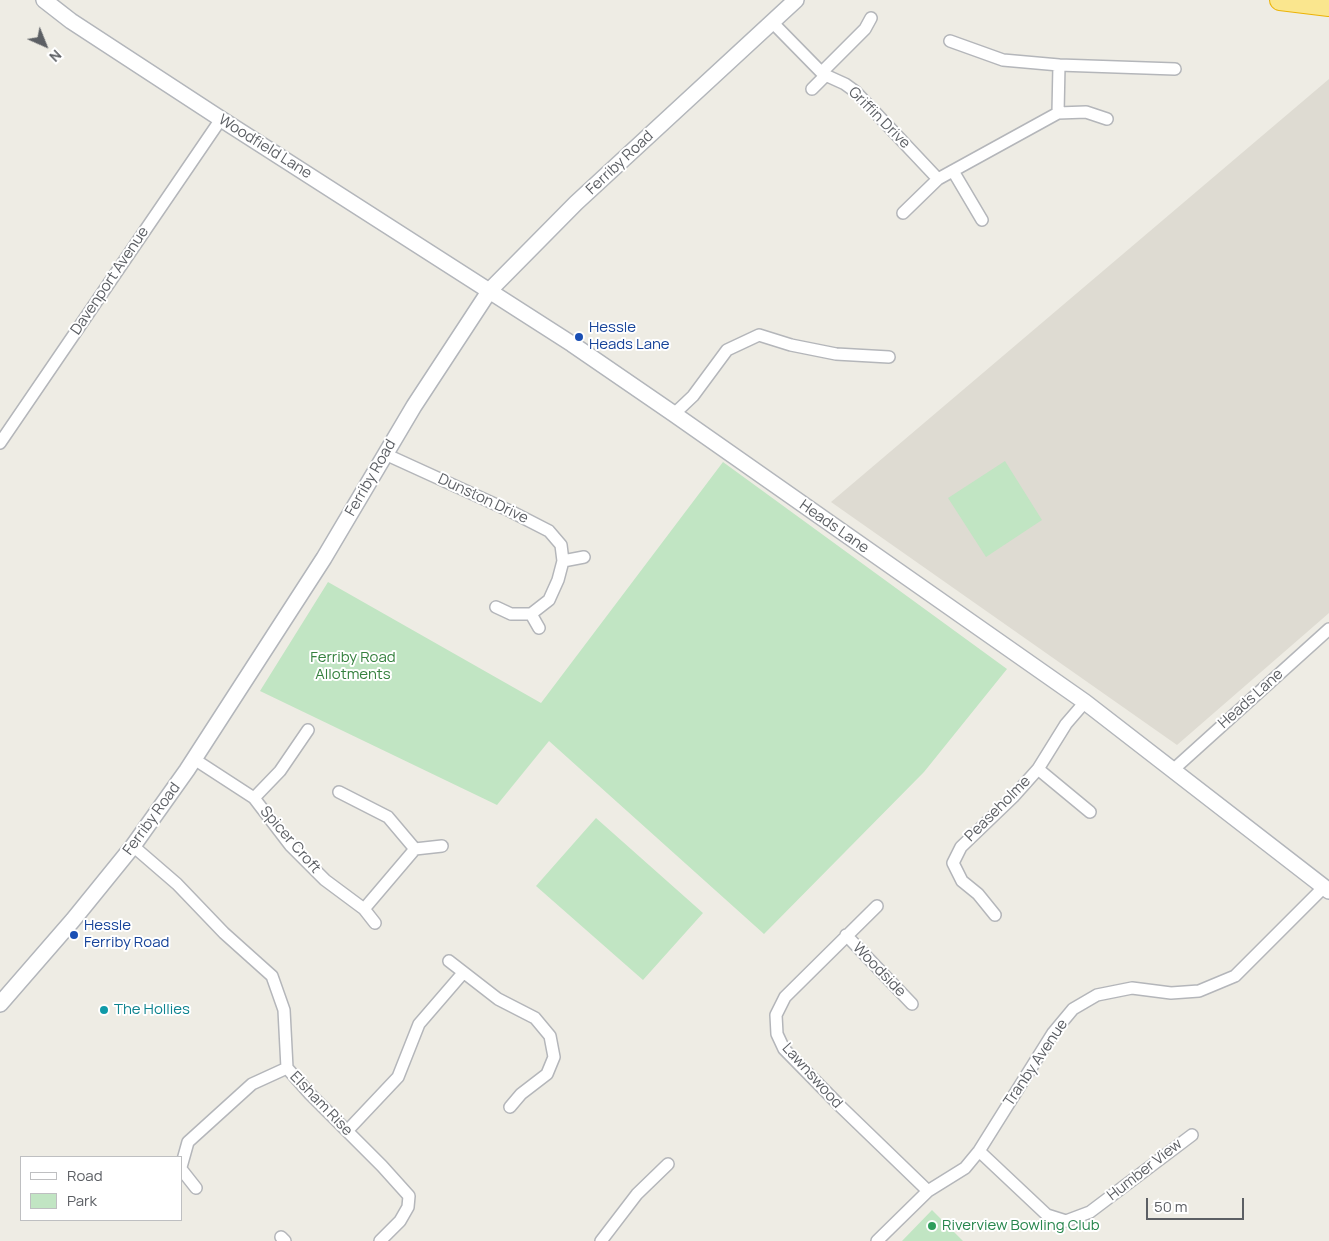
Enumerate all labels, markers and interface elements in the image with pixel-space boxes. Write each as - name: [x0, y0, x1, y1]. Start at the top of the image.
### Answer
- north arrow: [20, 20, 70, 70]
- text: N: [46, 46, 66, 66]
- street label: Griffin Drive: [844, 83, 914, 153]
- street label: Woodfield Lane: [215, 111, 315, 183]
- street label: Ferriby Road: [583, 127, 657, 199]
- street label: Davenport Avenue: [67, 224, 153, 338]
- place label: Hessle Heads Lane: [589, 319, 670, 354]
- marker: Hessle Heads Lane: [573, 331, 585, 343]
- street label: Ferriby Road: [342, 437, 400, 519]
- street label: Dunston Drive: [435, 470, 531, 528]
- street label: Heads Lane: [796, 497, 872, 557]
- park label: Ferriby Road Allotments: [310, 649, 396, 684]
- street label: Heads Lane: [1215, 665, 1287, 733]
- street label: Peaseholme: [961, 772, 1035, 846]
- street label: Ferriby Road: [120, 779, 184, 859]
- street label: Spicer Croft: [256, 803, 324, 877]
- place label: Hessle Ferriby Road: [84, 917, 169, 952]
- marker: Hessle Ferriby Road: [68, 929, 80, 941]
- street label: Woodside: [849, 939, 909, 1001]
- place label: The Hollies: [114, 1001, 190, 1019]
- marker: The Hollies: [98, 1004, 110, 1016]
- street label: Tranby Avenue: [1000, 1016, 1072, 1110]
- street label: Lawnswood: [778, 1040, 846, 1112]
- street label: Elsham Rise: [286, 1068, 356, 1140]
- street label: Humber View: [1104, 1135, 1186, 1205]
- legend: [20, 1156, 182, 1221]
- text: Road: [67, 1165, 103, 1186]
- scale bar: [1149, 1188, 1246, 1220]
- text: Park: [67, 1190, 97, 1211]
- text: 50 m: [1154, 1196, 1188, 1217]
- place label: Riverview Bowling Club: [942, 1217, 1100, 1235]
- marker: Riverview Bowling Club: [926, 1220, 938, 1232]

